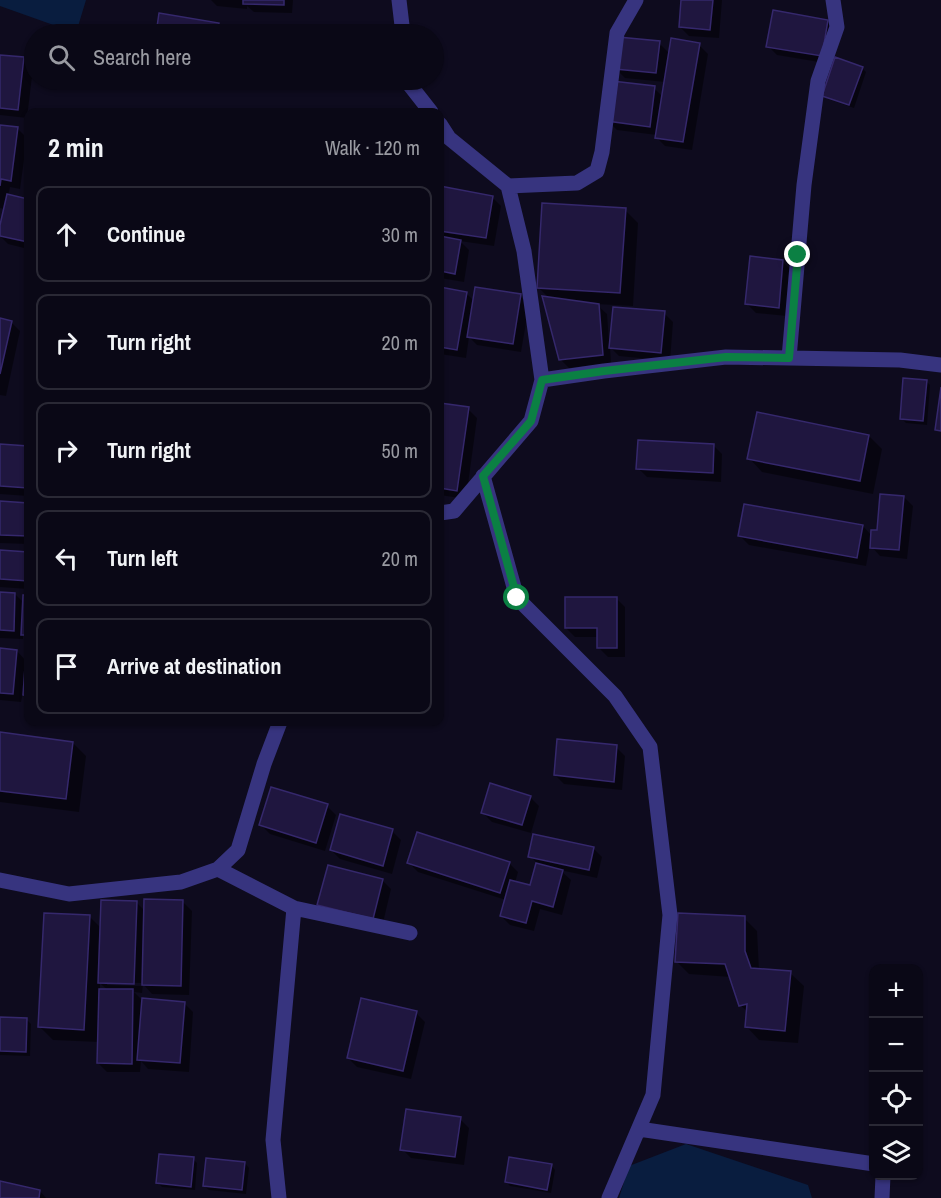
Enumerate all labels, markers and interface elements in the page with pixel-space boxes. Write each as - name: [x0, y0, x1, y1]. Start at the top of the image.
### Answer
- search box: [24, 24, 444, 90]
- icon: search: [45, 41, 78, 74]
- text: Search here: [93, 42, 191, 72]
- text: 2 min: [48, 130, 104, 165]
- text: Walk · 120 m: [325, 134, 420, 161]
- icon: ahead: [50, 218, 83, 251]
- text: Continue: [107, 219, 185, 249]
- text: 30 m: [382, 221, 418, 248]
- route end: [784, 241, 810, 267]
- icon: right: [50, 326, 83, 359]
- text: Turn right: [107, 327, 191, 357]
- text: 20 m: [382, 329, 418, 356]
- icon: right: [50, 434, 83, 467]
- text: Turn right: [107, 435, 191, 465]
- text: 50 m: [382, 437, 418, 464]
- icon: left: [50, 542, 83, 575]
- text: Turn left: [107, 543, 178, 573]
- text: 20 m: [382, 545, 418, 572]
- route start: [503, 584, 529, 610]
- icon: arrive: [50, 650, 83, 683]
- text: Arrive at destination: [107, 651, 281, 681]
- map controls: [869, 964, 923, 1180]
- button: +: [869, 964, 923, 1018]
- button: −: [869, 1018, 923, 1072]
- button: locate: [869, 1072, 923, 1126]
- button: layers: [869, 1126, 923, 1180]

